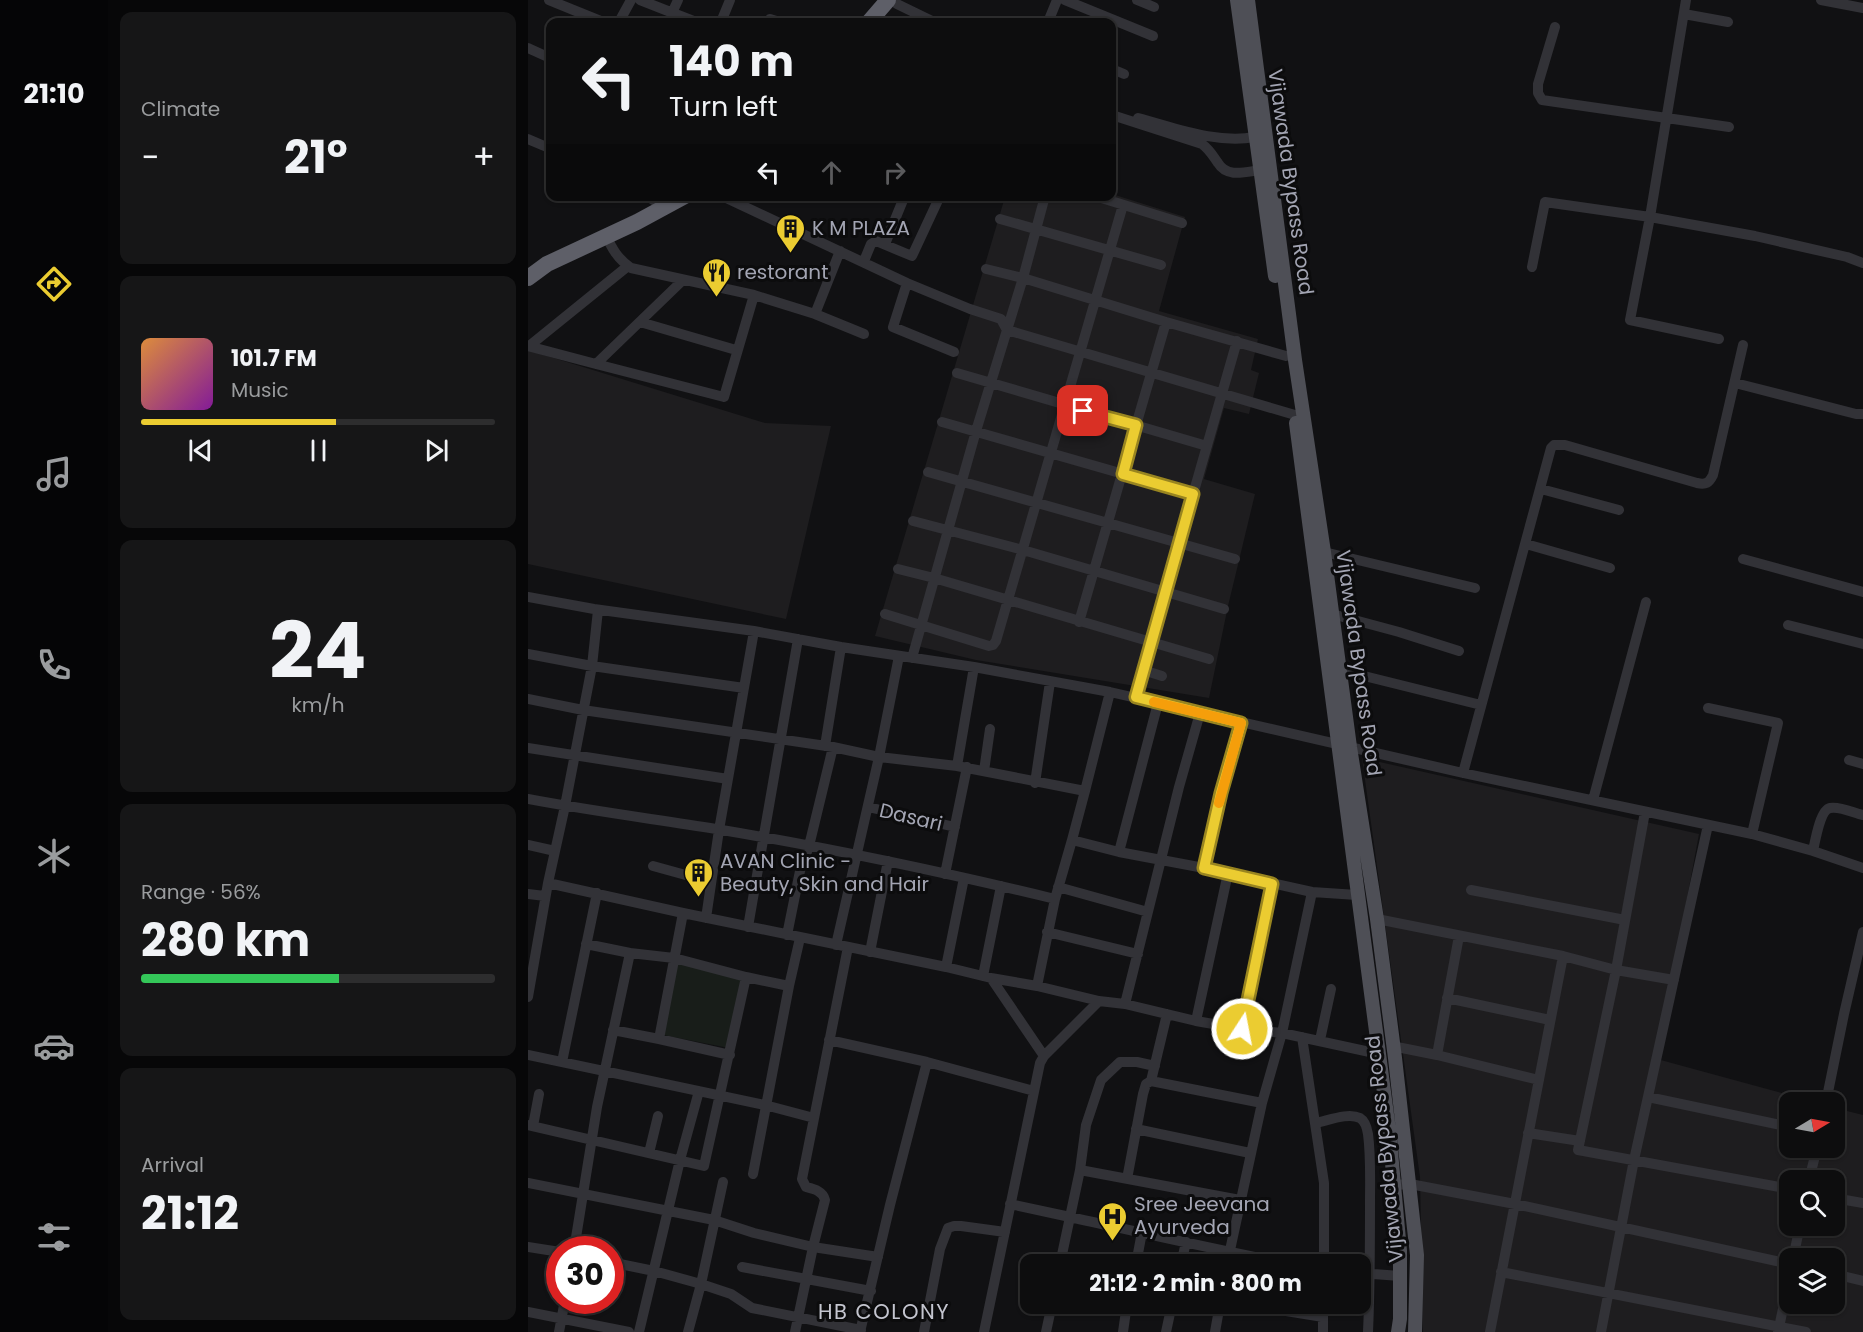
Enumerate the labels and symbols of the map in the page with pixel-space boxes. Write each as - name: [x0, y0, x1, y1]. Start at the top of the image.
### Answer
- street label: Vijawada Bypass Road: [1261, 67, 1321, 297]
- building icon: K M PLAZA: [775, 212, 807, 254]
- place label: K M PLAZA: [812, 214, 910, 242]
- restaurant icon: restorant: [700, 256, 732, 298]
- place label: restorant: [737, 258, 828, 286]
- pin: [1057, 385, 1108, 436]
- street label: Vijawada Bypass Road: [1329, 548, 1389, 778]
- street label: Dasari: [877, 796, 945, 838]
- place label: AVAN Clinic - Beauty, Skin and Hair: [720, 847, 929, 898]
- building icon: AVAN Clinic - Beauty, Skin and Hair: [683, 856, 715, 898]
- position arrow: [1210, 997, 1274, 1061]
- street label: Vijawada Bypass Road: [1358, 1034, 1410, 1264]
- north arrow: [1779, 1092, 1845, 1158]
- place label: Sree Jeevana Ayurveda: [1134, 1190, 1270, 1241]
- hospital icon: Sree Jeevana Ayurveda: [1097, 1200, 1129, 1242]
- speed limit sign: 30: [546, 1236, 624, 1314]
- district label: HB COLONY: [818, 1297, 950, 1326]

